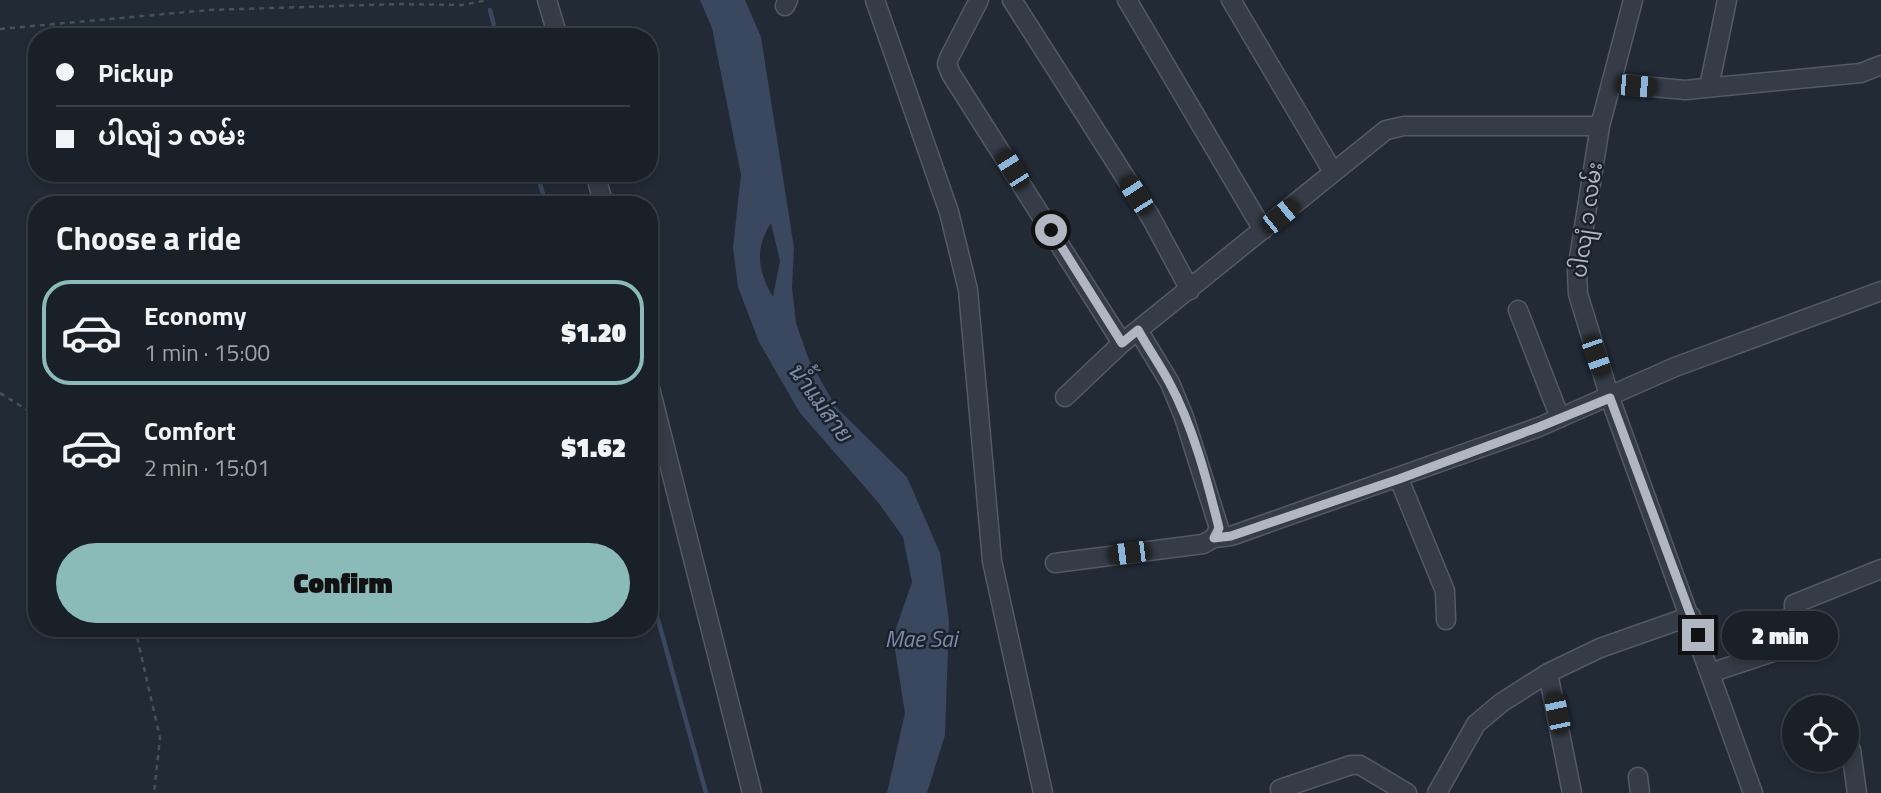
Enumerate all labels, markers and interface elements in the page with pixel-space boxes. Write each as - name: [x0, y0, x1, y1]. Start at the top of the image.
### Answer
- text: Pickup: [98, 53, 174, 92]
- car: [1615, 74, 1658, 98]
- text: ပါလျံ ၁ လမ်း: [98, 116, 246, 155]
- car: [992, 146, 1033, 192]
- street label: ပါလျံ ၁ လမ်း: [1562, 160, 1613, 280]
- car: [1116, 172, 1157, 218]
- car: [1258, 195, 1303, 237]
- text: Choose a ride: [56, 214, 241, 262]
- route start: [1035, 214, 1067, 246]
- text: Economy: [144, 296, 246, 335]
- icon: car: [60, 301, 123, 364]
- text: $1.20: [561, 313, 626, 352]
- car: [1580, 333, 1613, 379]
- text: 1 min · 15:00: [144, 335, 270, 370]
- water label: น้ำแม่สาย: [781, 354, 864, 450]
- text: Comfort: [144, 411, 236, 450]
- icon: car: [60, 416, 123, 479]
- text: $1.62: [561, 428, 626, 467]
- text: 2 min · 15:01: [144, 450, 270, 485]
- car: [1107, 540, 1152, 566]
- button: Confirm: [56, 543, 630, 623]
- callout: 2 min: [1722, 610, 1838, 660]
- text: 2 min: [1751, 618, 1809, 653]
- route end: [1682, 619, 1714, 651]
- water label: Mae Sai: [885, 621, 960, 656]
- car: [1543, 690, 1572, 736]
- map controls: [1782, 695, 1859, 772]
- button: locate: [1782, 695, 1859, 772]

